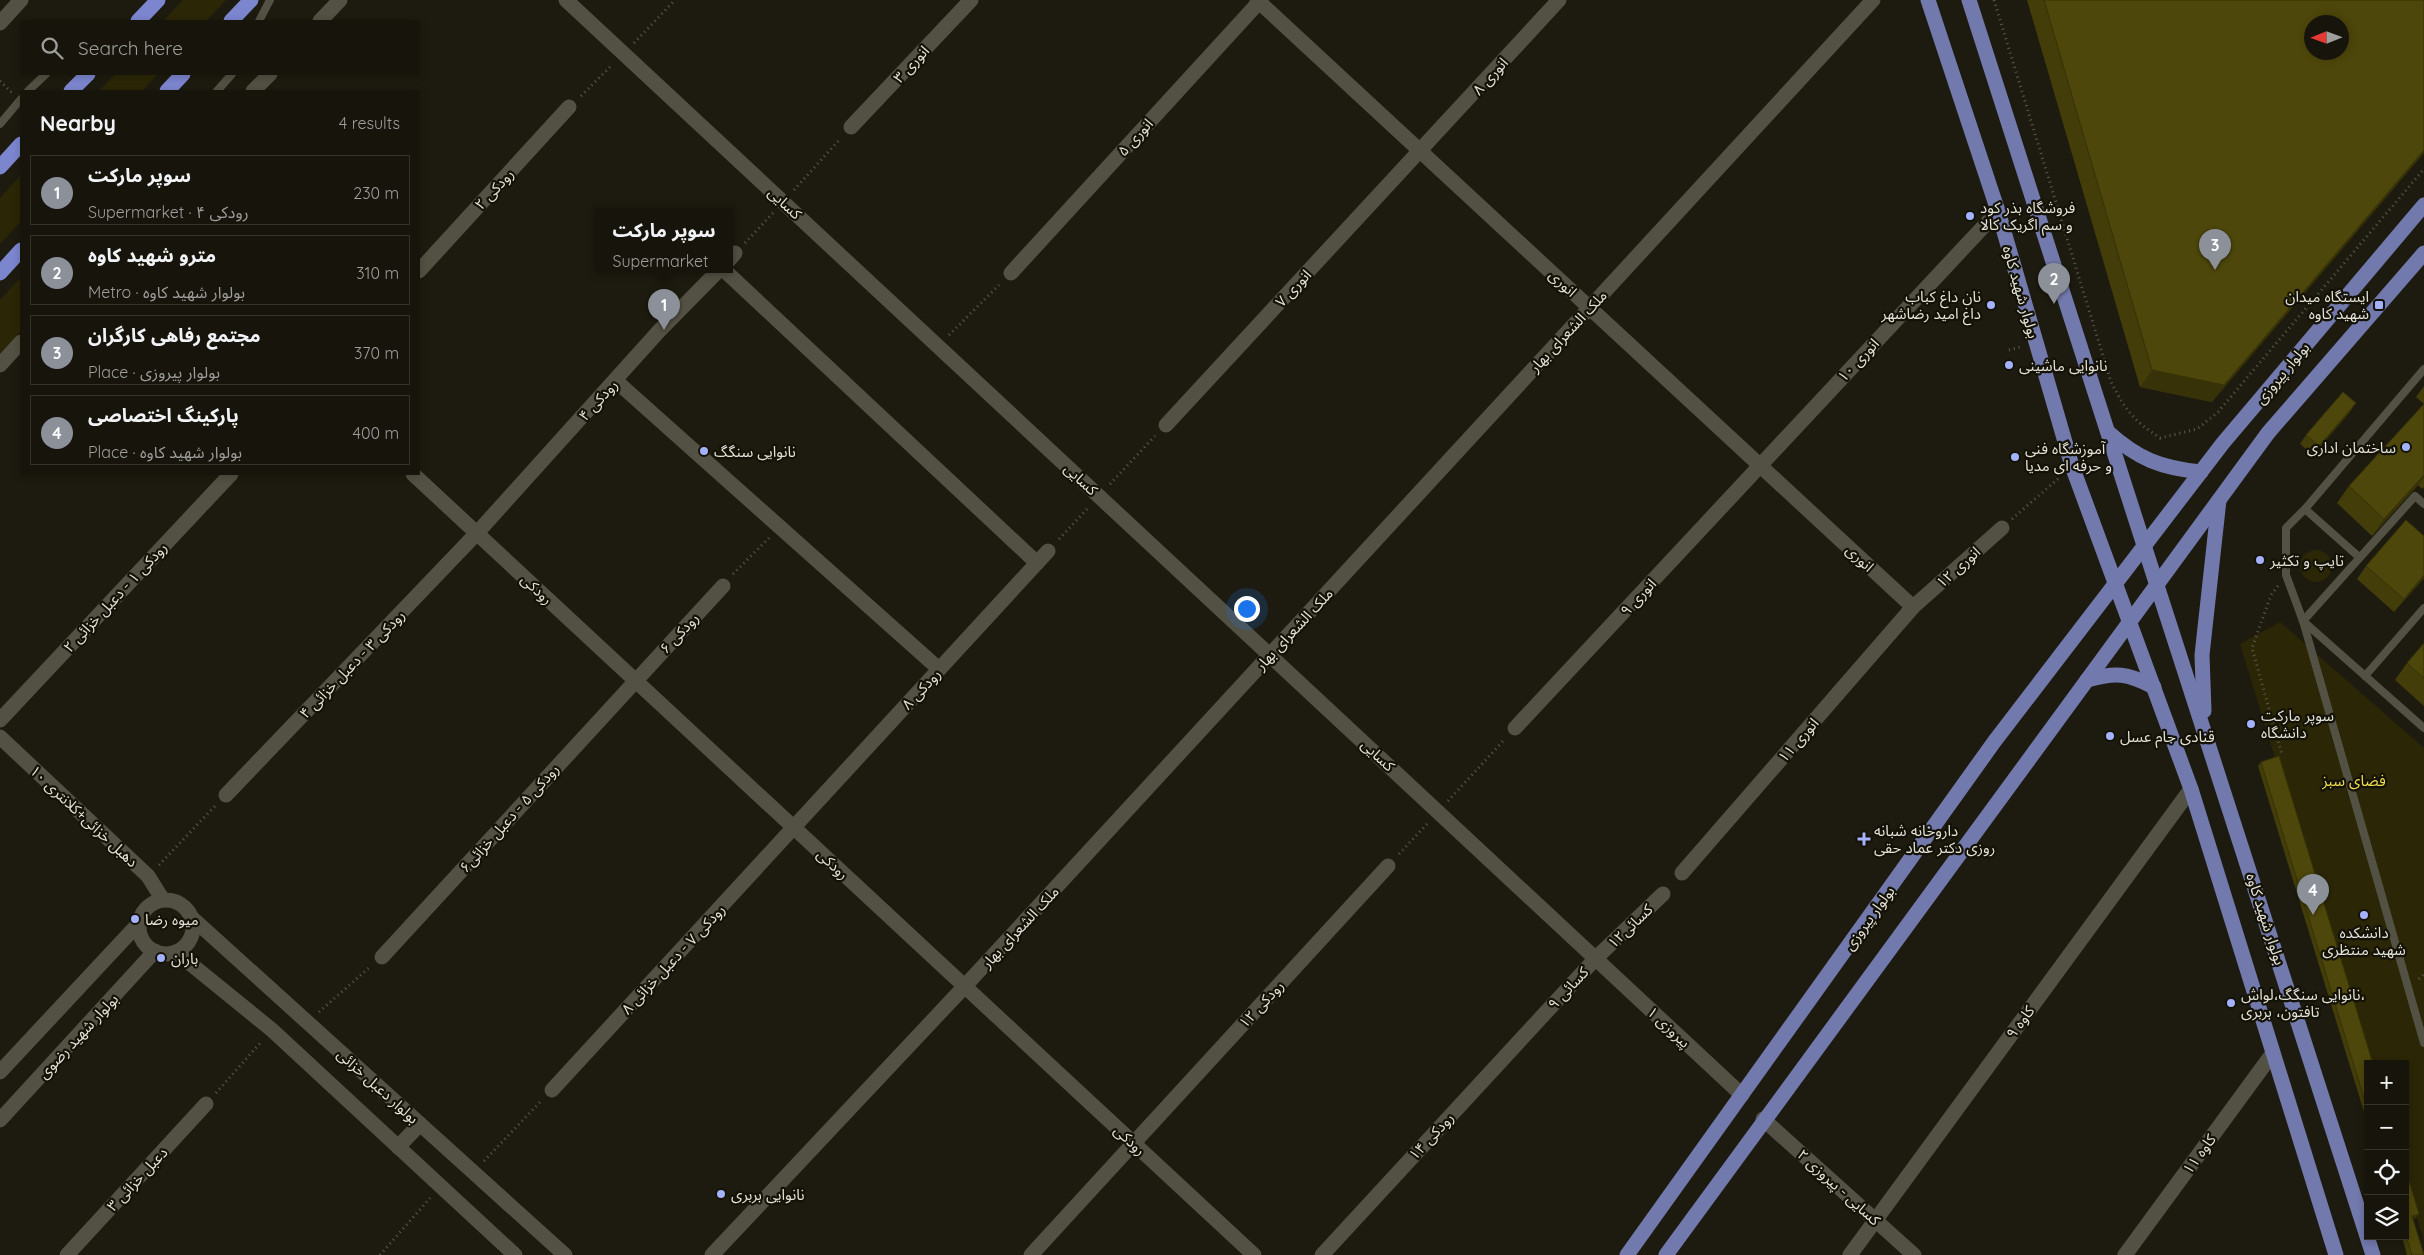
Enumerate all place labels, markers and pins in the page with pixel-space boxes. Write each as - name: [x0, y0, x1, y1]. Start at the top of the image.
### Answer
- place label: فروشگاه بذر کود و سم اگریک کالا: [1980, 198, 2076, 236]
- marker: فروشگاه بذر کود و سم اگریک کالا: [1964, 210, 1976, 222]
- pin: 3: [2199, 229, 2231, 270]
- pin: 2: [2038, 263, 2070, 304]
- place label: نان داغ کباب داغ امید رضاشهر: [1880, 287, 1981, 326]
- place label: ایستگاه میدان شهید کاوه: [2285, 287, 2369, 323]
- pin: 1: [648, 289, 680, 330]
- marker: نان داغ کباب داغ امید رضاشهر: [1985, 299, 1997, 311]
- marker: ایستگاه میدان شهید کاوه: [2373, 299, 2385, 311]
- place label: نانوایی ماشینی: [2019, 356, 2108, 375]
- marker: نانوایی ماشینی: [2003, 359, 2015, 371]
- place label: ساختمان اداری: [2307, 438, 2396, 457]
- place label: آموزشگاه فنی و حرفه ای مدیا: [2025, 439, 2112, 475]
- marker: ساختمان اداری: [2400, 441, 2412, 453]
- place label: نانوایی سنگگ: [714, 442, 796, 461]
- marker: نانوایی سنگگ: [698, 445, 710, 457]
- marker: آموزشگاه فنی و حرفه ای مدیا: [2009, 451, 2021, 463]
- place label: تایپ و تکثیر: [2269, 551, 2344, 571]
- marker: تایپ و تکثیر: [2254, 554, 2266, 566]
- place label: سوپر مارکت دانشگاه: [2261, 706, 2334, 742]
- marker: سوپر مارکت دانشگاه: [2245, 718, 2257, 730]
- place label: قنادی جام عسل: [2120, 727, 2215, 748]
- marker: قنادی جام عسل: [2104, 730, 2116, 742]
- place label: داروخانه شبانه روزی دکتر عماد حقی: [1874, 821, 1995, 857]
- marker: داروخانه شبانه روزی دکتر عماد حقی: [1858, 833, 1870, 845]
- pin: 4: [2297, 874, 2329, 915]
- marker: دانشکده شهید منتظری: [2358, 909, 2370, 921]
- place label: میوه رضا: [145, 910, 199, 929]
- marker: میوه رضا: [129, 913, 141, 925]
- place label: دانشکده شهید منتظری: [2322, 923, 2406, 959]
- place label: باران: [171, 949, 198, 968]
- marker: باران: [155, 952, 167, 964]
- place label: نانوایی سنگگ،لواش، تافتون، بربری: [2241, 985, 2365, 1021]
- marker: نانوایی سنگگ،لواش، تافتون، بربری: [2225, 997, 2237, 1009]
- place label: نانوایی بربری: [731, 1185, 805, 1204]
- marker: نانوایی بربری: [715, 1188, 727, 1200]

